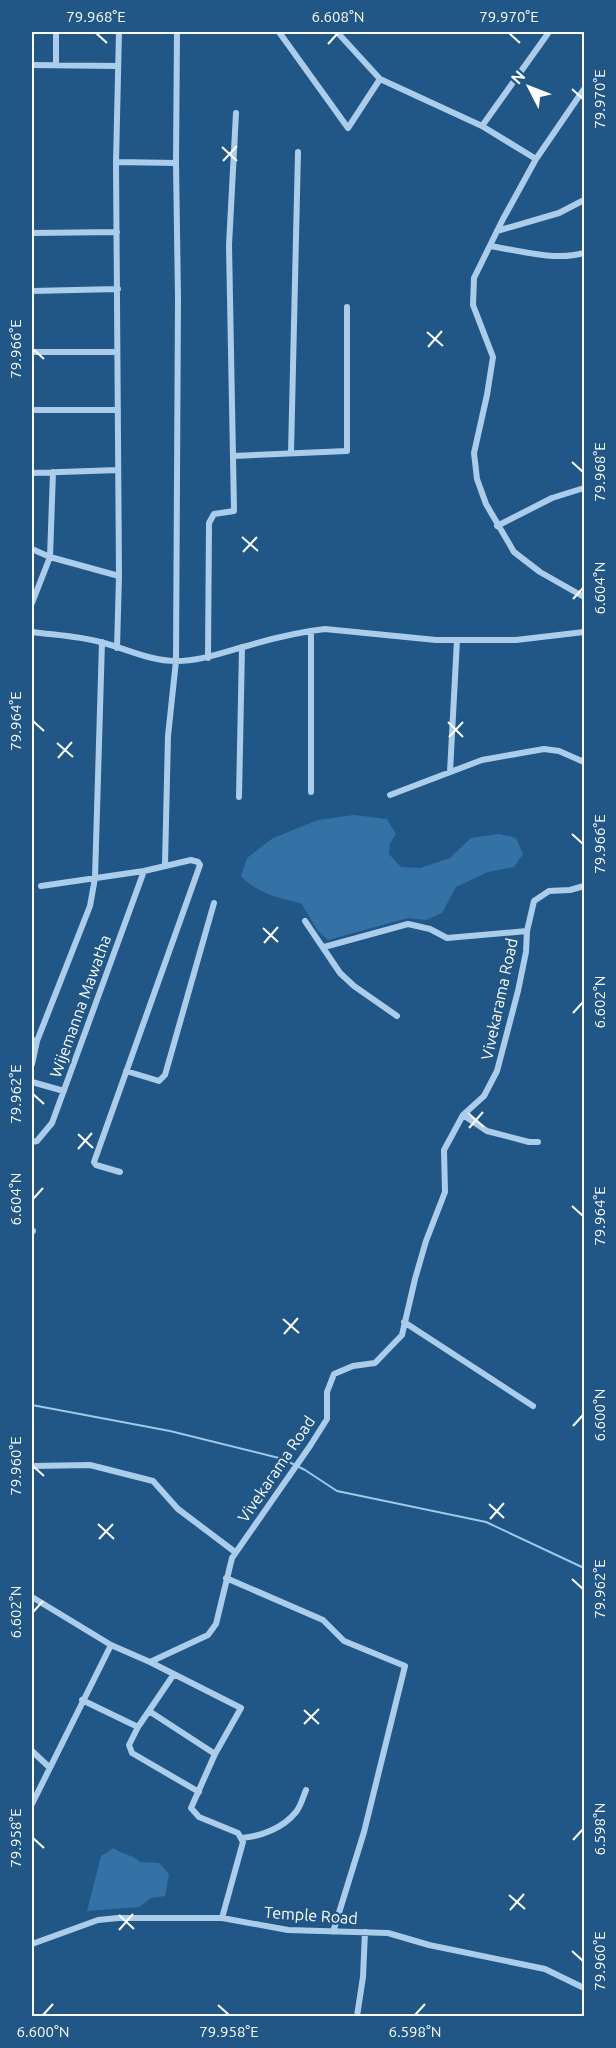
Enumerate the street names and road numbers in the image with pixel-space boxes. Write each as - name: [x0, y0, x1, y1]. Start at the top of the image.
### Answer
- street label: Wijemanna Mawatha: [46, 932, 114, 1080]
- street label: Vivekarama Road: [477, 936, 521, 1062]
- street label: Vivekarama Road: [234, 1412, 318, 1526]
- street label: Temple Road: [264, 1903, 358, 1927]

